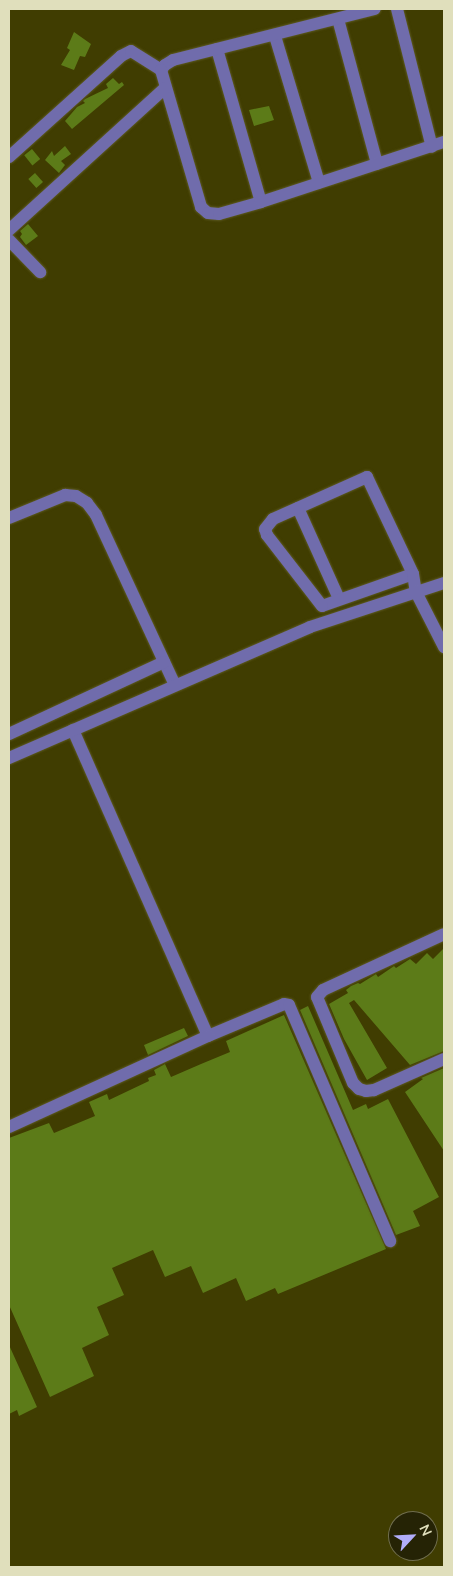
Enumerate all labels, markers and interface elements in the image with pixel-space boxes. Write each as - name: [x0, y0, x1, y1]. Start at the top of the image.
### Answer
- north arrow: [388, 1511, 438, 1561]
- text: N: [415, 1521, 436, 1539]

